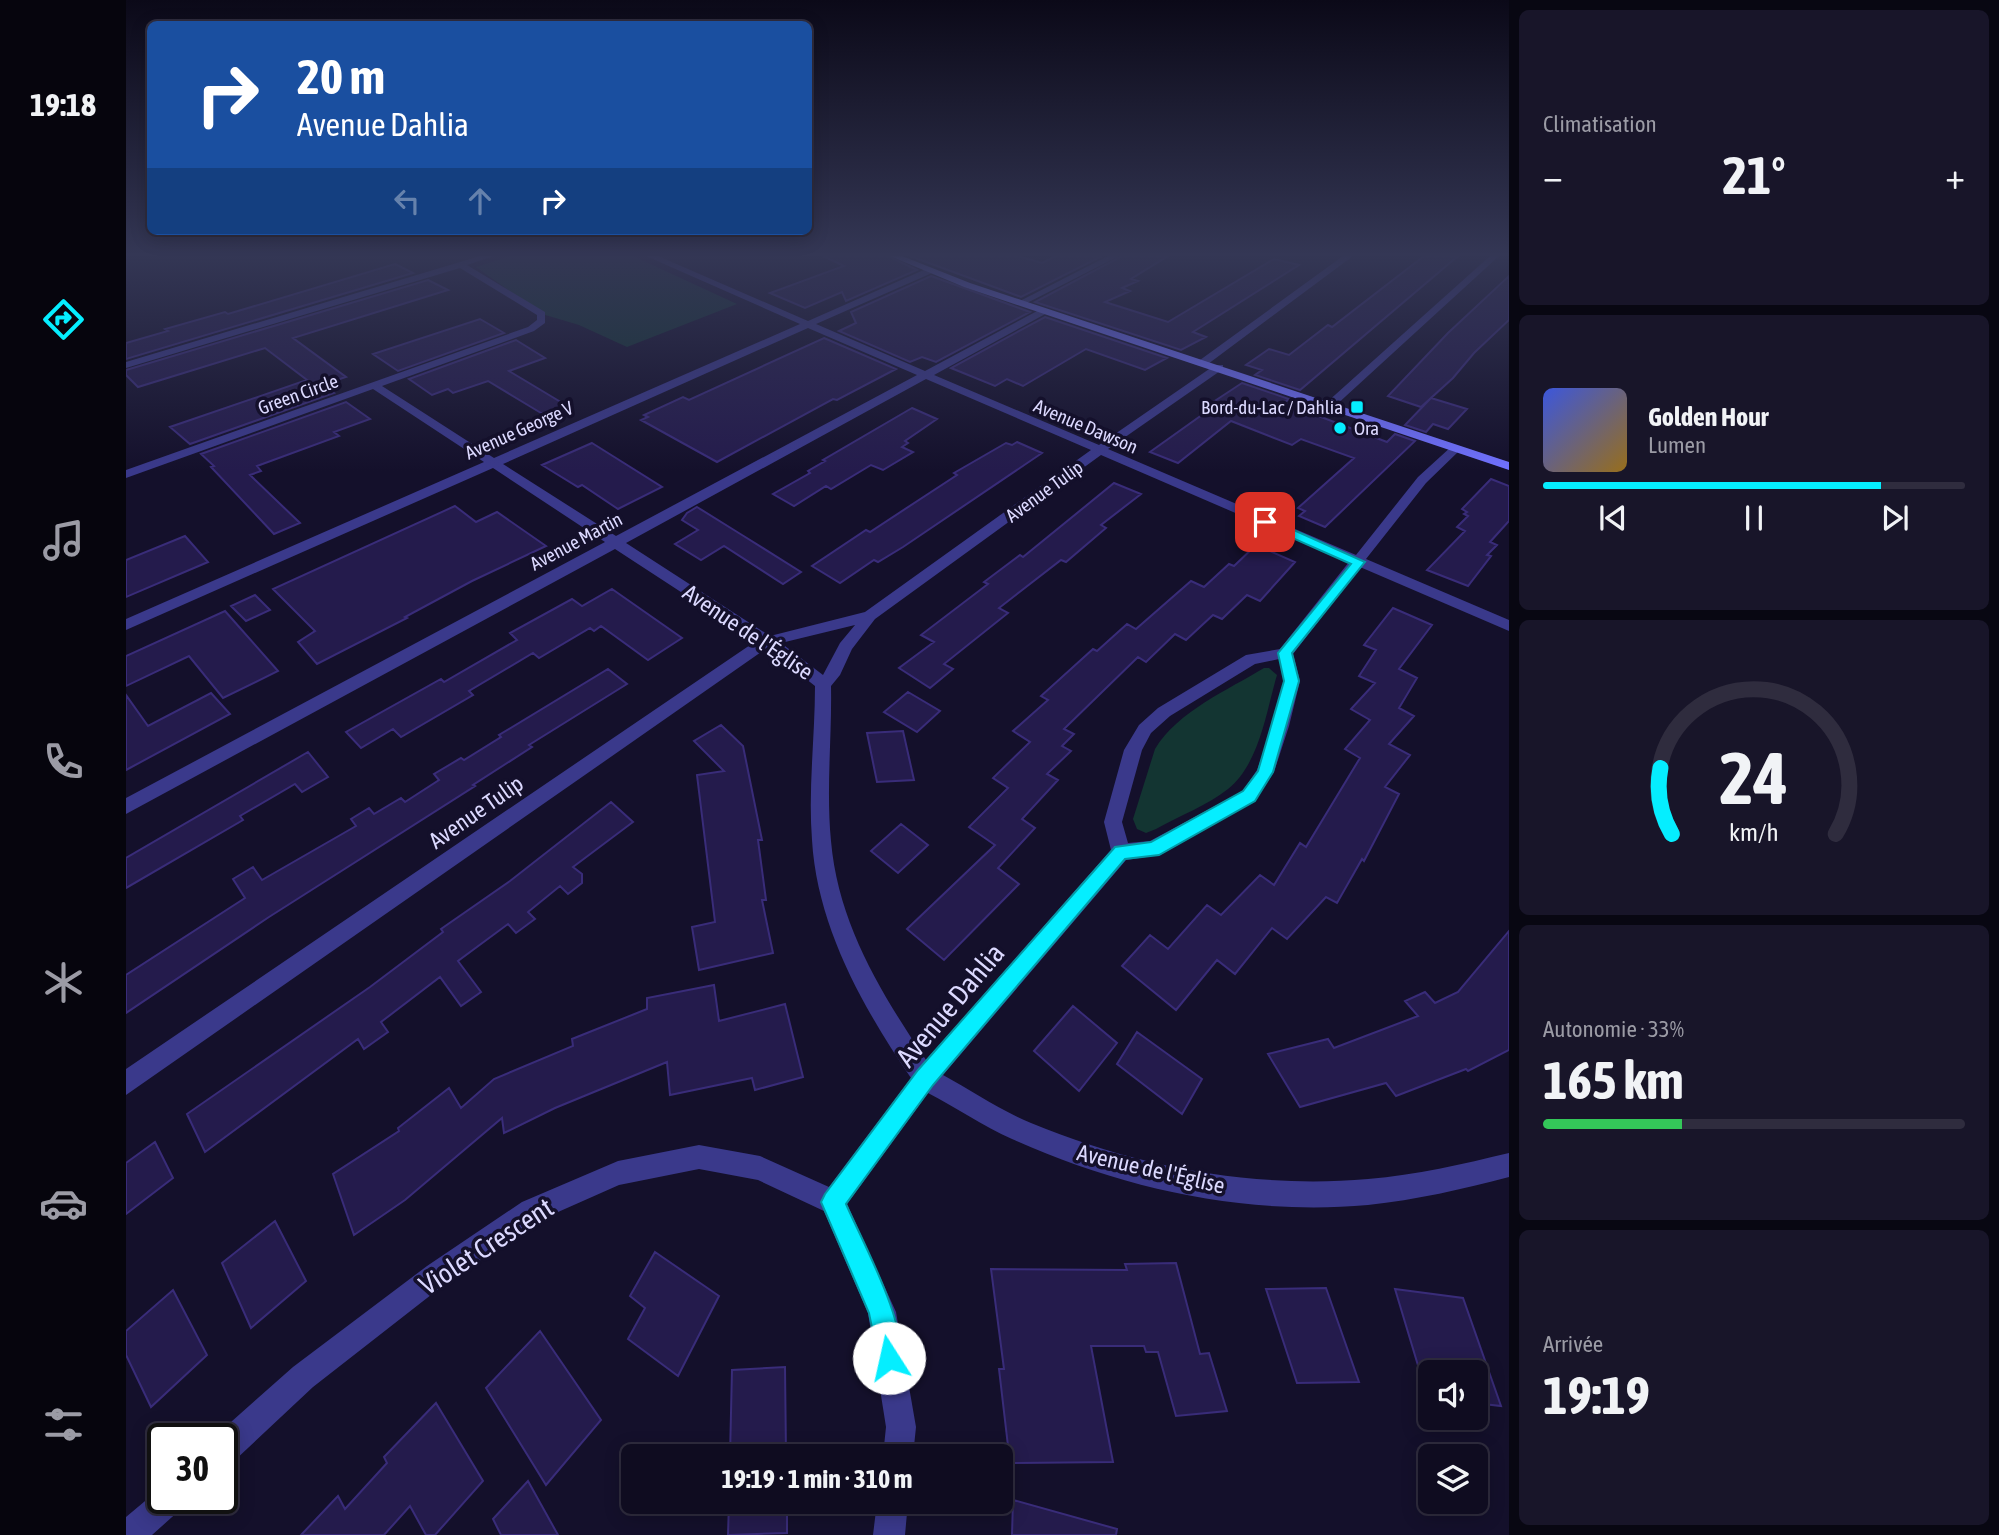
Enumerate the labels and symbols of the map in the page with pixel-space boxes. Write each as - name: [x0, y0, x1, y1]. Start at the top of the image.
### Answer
- street label: Green Circle: [255, 369, 341, 419]
- street label: Avenue Dawson: [1031, 394, 1141, 458]
- street label: Avenue George V: [461, 396, 577, 464]
- place label: Bord-du-Lac / Dahlia: [1201, 396, 1343, 418]
- marker: Bord-du-Lac / Dahlia: [1349, 399, 1365, 415]
- place label: Ora: [1354, 417, 1379, 439]
- marker: Ora: [1332, 420, 1348, 436]
- street label: Avenue Tulip: [1001, 456, 1087, 526]
- pin: [1235, 492, 1295, 552]
- street label: Avenue Martin: [526, 508, 626, 574]
- street label: Avenue de l'Église: [678, 579, 818, 685]
- street label: Avenue Tulip: [424, 770, 528, 854]
- street label: Avenue Dahlia: [889, 937, 1011, 1073]
- street label: Avenue de l'Église: [1075, 1139, 1227, 1199]
- street label: Violet Crescent: [413, 1191, 559, 1301]
- position arrow: [852, 1321, 926, 1395]
- speed limit sign: 30: [147, 1423, 238, 1514]

